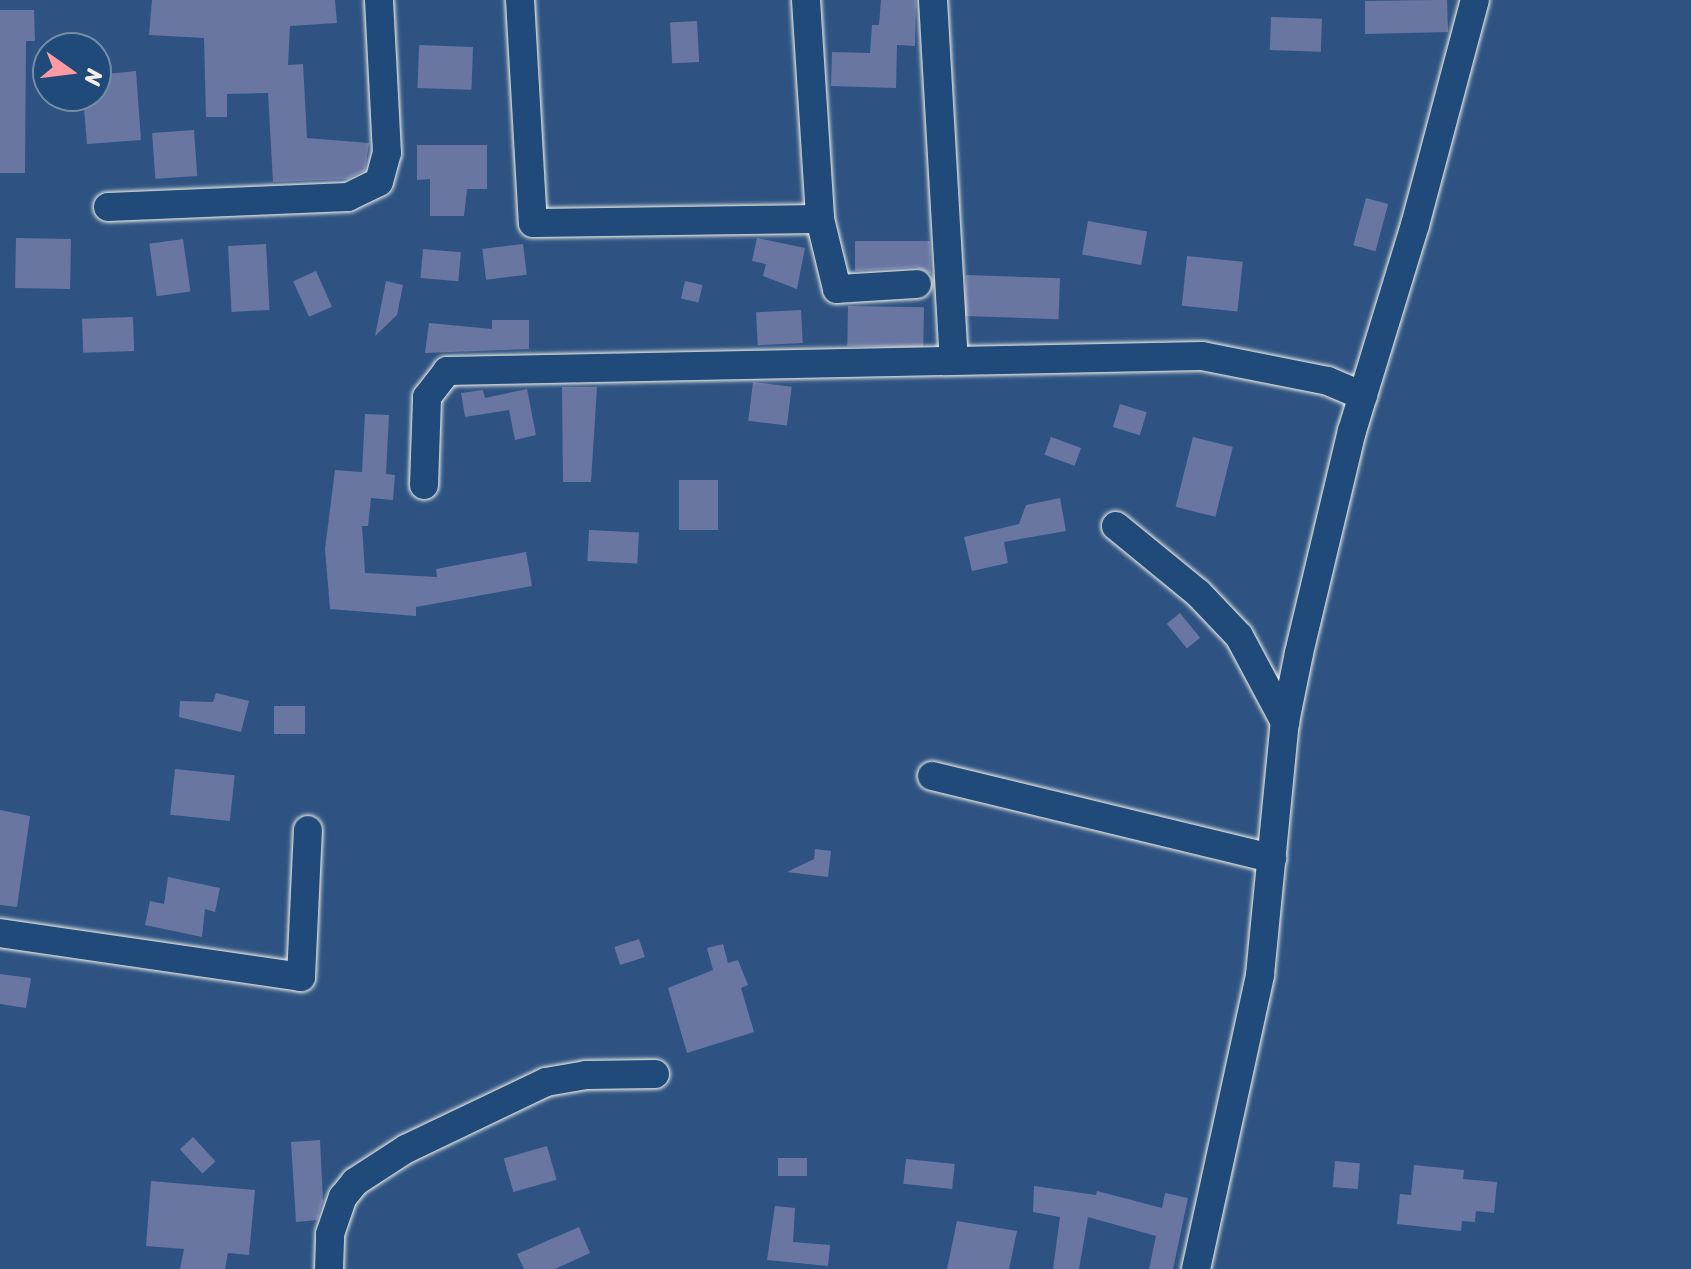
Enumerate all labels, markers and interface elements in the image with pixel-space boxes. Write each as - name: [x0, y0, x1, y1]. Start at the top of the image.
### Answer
- north arrow: [32, 32, 112, 112]
- text: N: [73, 65, 115, 90]

